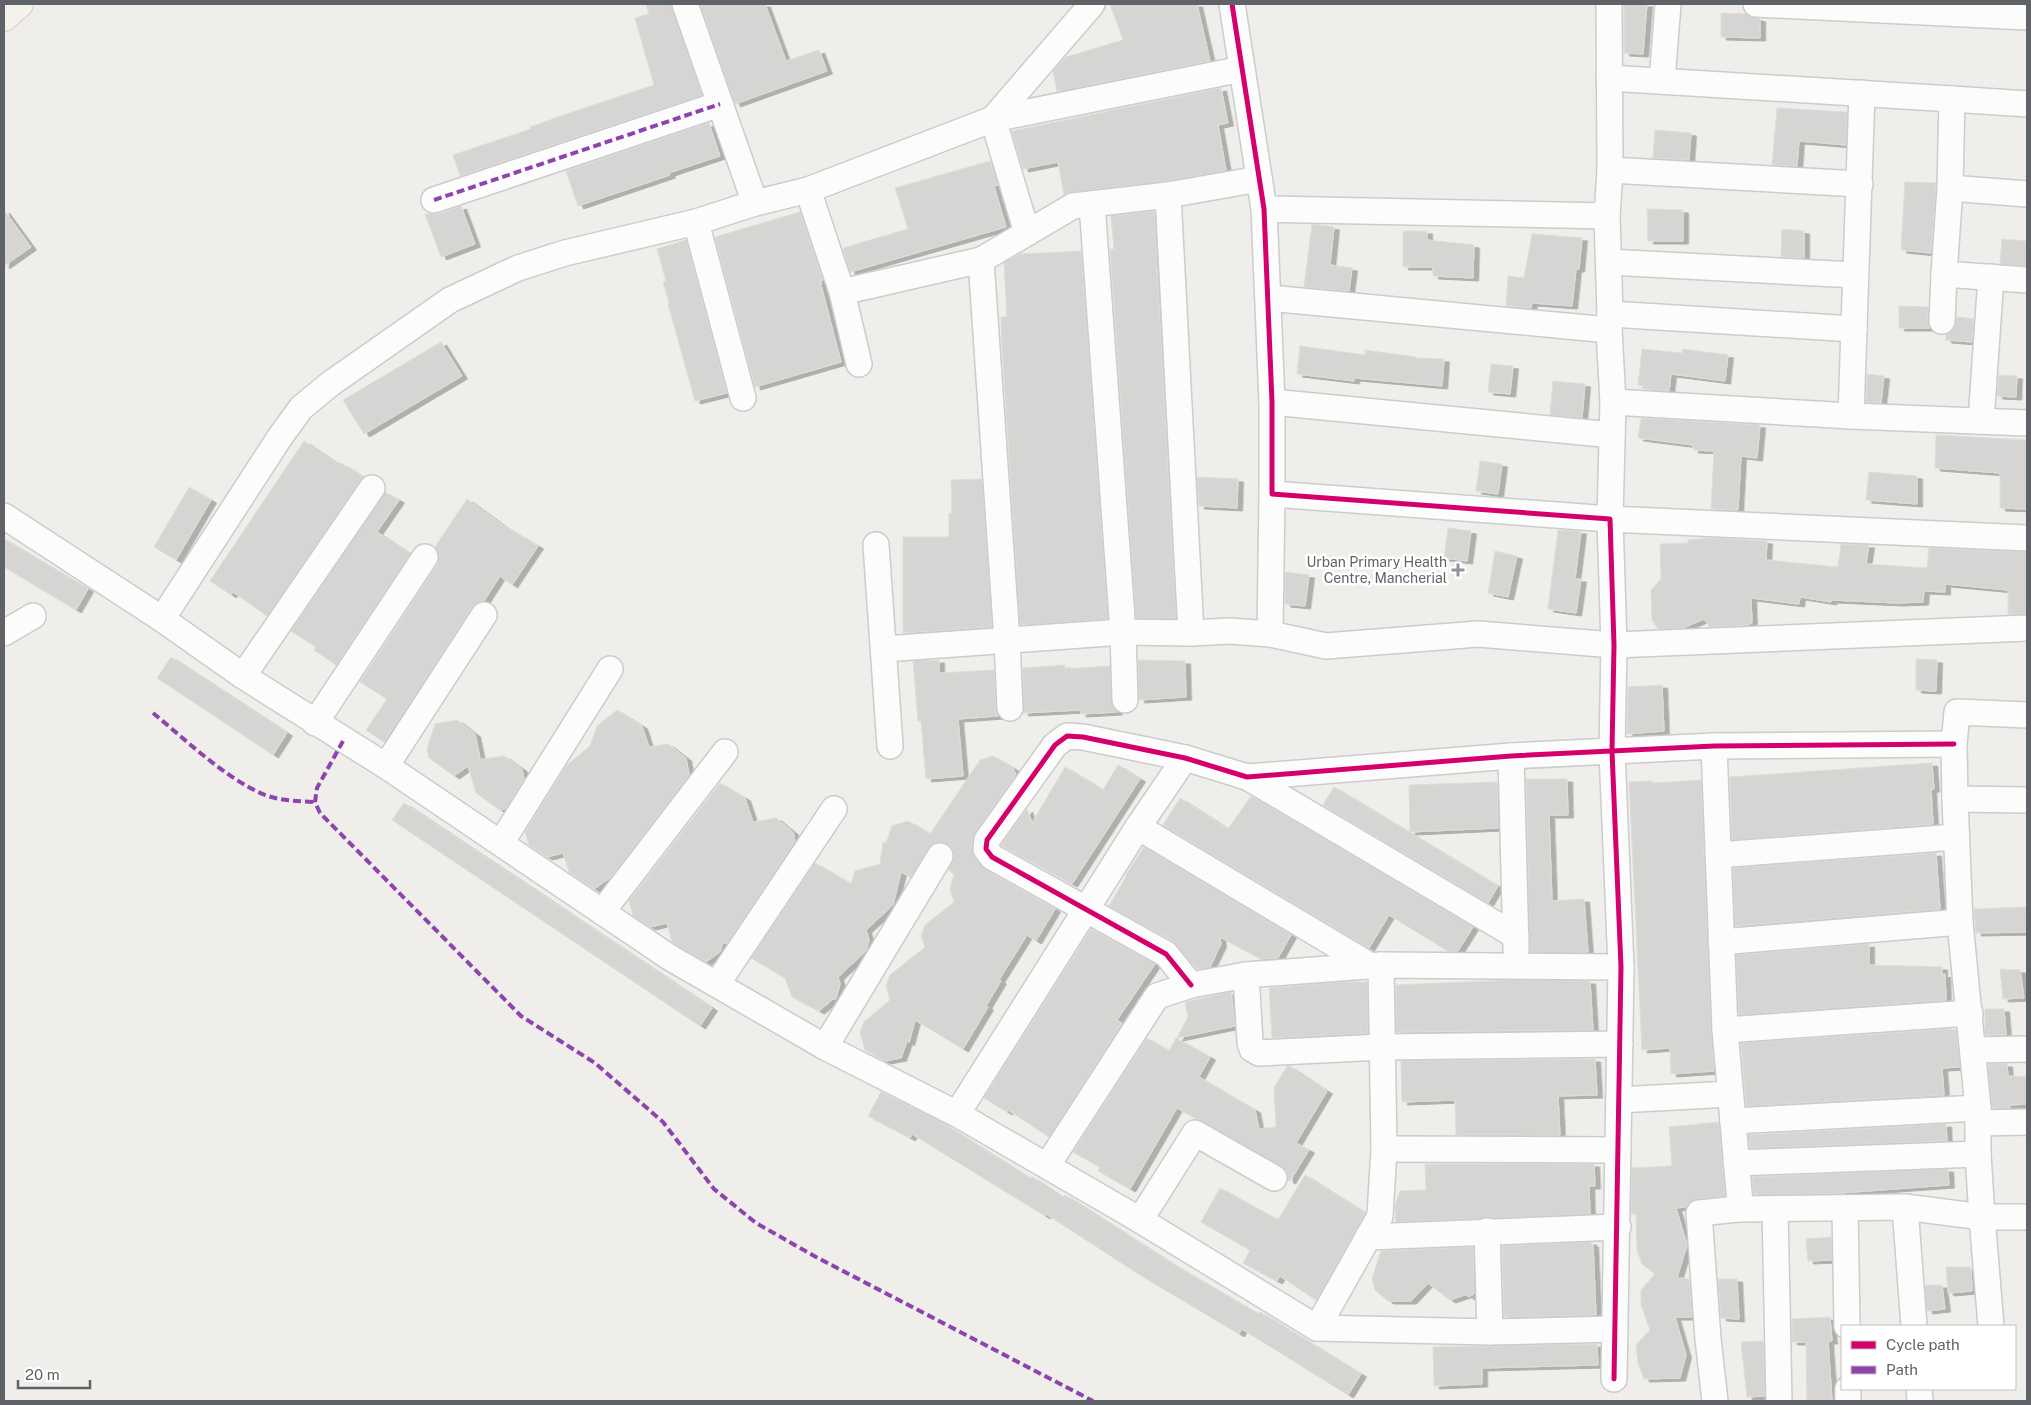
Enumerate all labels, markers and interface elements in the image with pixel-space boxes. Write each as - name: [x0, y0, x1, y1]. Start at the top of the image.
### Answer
- place label: Urban Primary Health Centre, Mancherial: [1307, 554, 1447, 586]
- marker: Urban Primary Health Centre, Mancherial: [1451, 563, 1465, 577]
- legend: [1841, 1325, 2016, 1390]
- text: Cycle path: [1886, 1336, 1960, 1353]
- scale bar: [18, 1358, 90, 1390]
- text: Path: [1886, 1361, 1918, 1378]
- text: 20 m: [25, 1366, 60, 1383]

